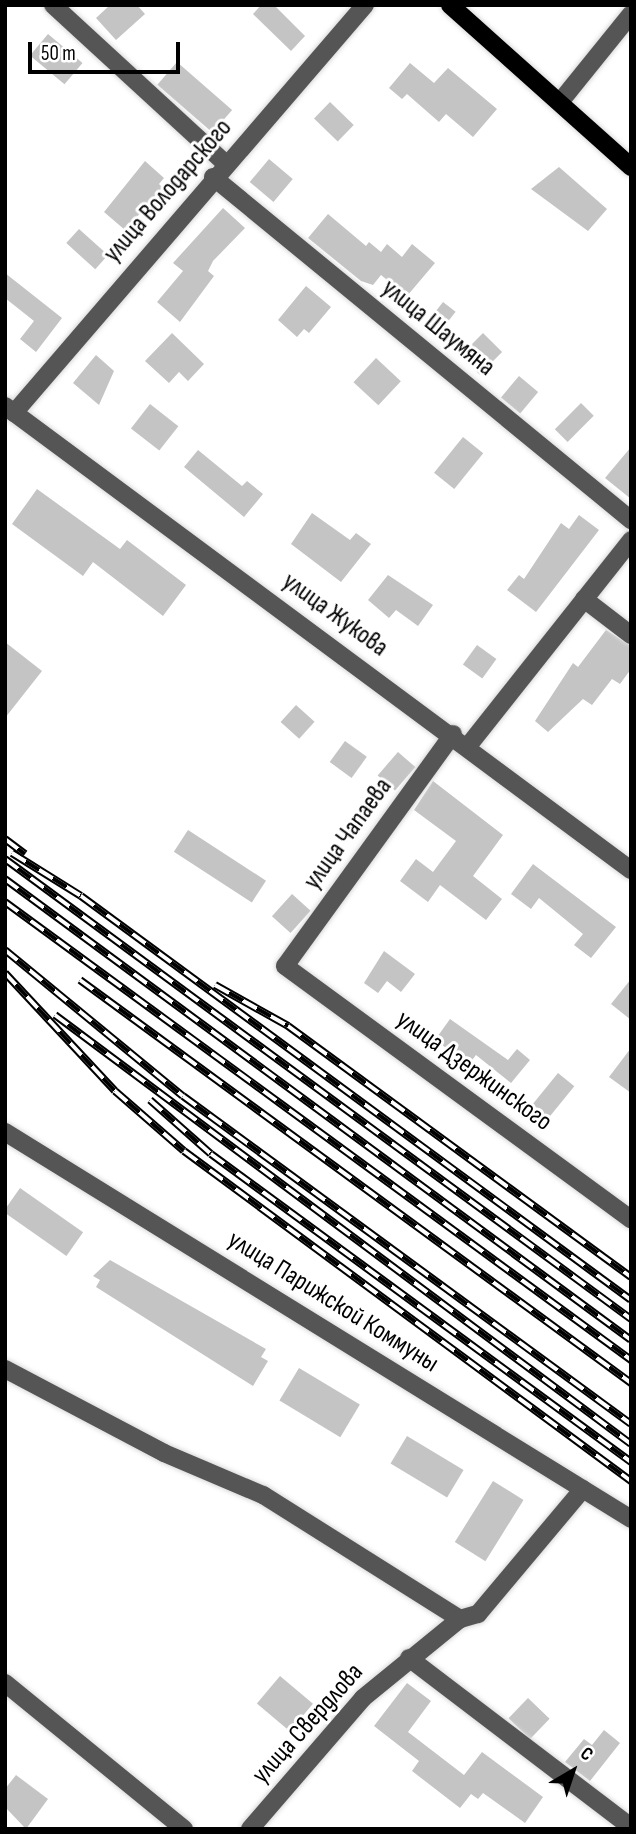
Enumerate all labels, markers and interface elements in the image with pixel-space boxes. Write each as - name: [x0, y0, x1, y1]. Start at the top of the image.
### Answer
- scale bar: [32, 28, 184, 72]
- text: 50 m: [41, 41, 76, 66]
- street label: улица Володарского: [97, 113, 239, 269]
- street label: улица Шаумяна: [375, 273, 501, 383]
- street label: улица Жукова: [276, 566, 394, 664]
- street label: улица Чапаева: [297, 772, 399, 896]
- street label: улица Дзержинского: [390, 1004, 558, 1138]
- street label: улица Парижской Коммуны: [222, 1224, 444, 1380]
- street label: улица Свердлова: [246, 1657, 370, 1791]
- north arrow: [538, 1736, 608, 1806]
- text: С: [576, 1742, 598, 1766]

